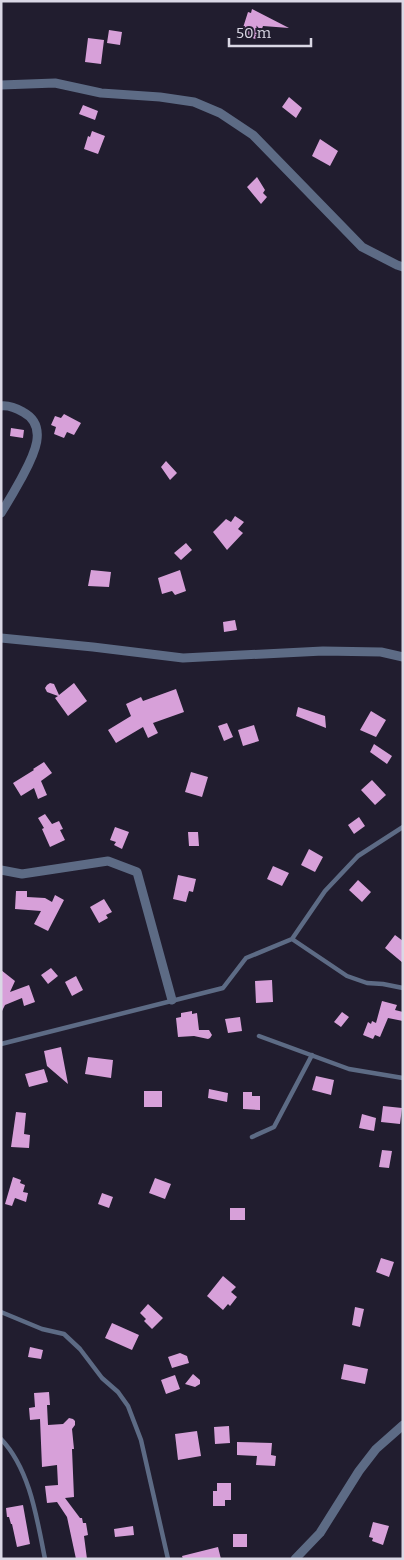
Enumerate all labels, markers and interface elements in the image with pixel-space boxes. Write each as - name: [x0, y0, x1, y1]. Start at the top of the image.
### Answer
- scale bar: [229, 15, 312, 47]
- text: 50 m: [236, 24, 272, 42]

